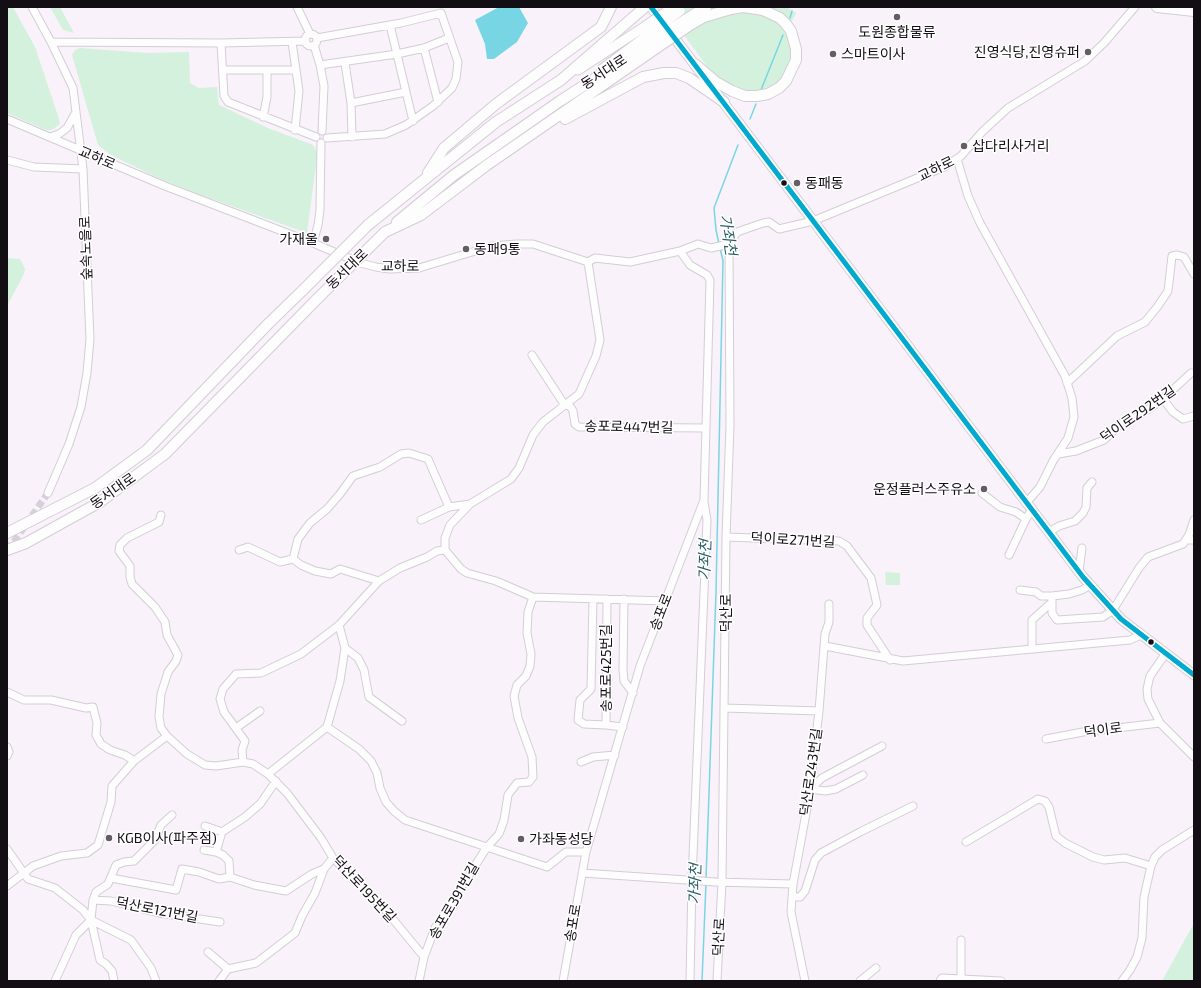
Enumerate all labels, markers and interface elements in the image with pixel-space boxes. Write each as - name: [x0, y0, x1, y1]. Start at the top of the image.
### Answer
- marker: 도원종합물류: [892, 12, 902, 22]
- place label: 도원종합물류: [858, 24, 936, 40]
- place label: 진영식당,진영슈퍼: [974, 44, 1080, 60]
- place label: 스마트이사: [841, 46, 905, 62]
- marker: 진영식당,진영슈퍼: [1083, 47, 1093, 57]
- marker: 스마트이사: [828, 49, 838, 59]
- street label: 동서대로: [578, 51, 630, 93]
- place label: 삽다리사거리: [972, 138, 1049, 154]
- marker: 삽다리사거리: [959, 141, 969, 151]
- street label: 교하로: [76, 143, 118, 173]
- street label: 교하로: [915, 153, 957, 185]
- place label: 동패동: [805, 175, 844, 191]
- unlabelled marker: [779, 178, 789, 188]
- marker: 동패동: [792, 178, 802, 188]
- water label: 가좌천: [716, 213, 740, 257]
- street label: 숲속노을로: [76, 216, 96, 280]
- place label: 가재울: [279, 231, 318, 247]
- marker: 가재울: [321, 234, 331, 244]
- place label: 동패9통: [474, 241, 521, 257]
- marker: 동패9통: [461, 244, 471, 254]
- street label: 동서대로: [323, 245, 371, 293]
- street label: 교하로: [381, 258, 419, 274]
- street label: 덕이로292번길: [1097, 382, 1179, 446]
- street label: 송포로447번길: [584, 418, 674, 436]
- street label: 동서대로: [87, 469, 139, 513]
- place label: 운정플러스주유소: [873, 481, 976, 497]
- marker: 운정플러스주유소: [979, 484, 989, 494]
- street label: 덕이로271번길: [750, 529, 836, 551]
- water label: 가좌천: [695, 539, 715, 581]
- street label: 송포로: [646, 591, 676, 633]
- street label: 덕산로: [718, 594, 734, 632]
- street label: 송포로425번길: [598, 624, 614, 712]
- unlabelled marker: [1146, 637, 1156, 647]
- street label: 덕이로: [1083, 719, 1123, 741]
- street label: 덕산로243번길: [797, 727, 825, 817]
- place label: KGB이사(파주점): [117, 830, 217, 846]
- place label: 가좌동성당: [529, 831, 593, 847]
- marker: KGB이사(파주점): [104, 833, 114, 843]
- marker: 가좌동성당: [516, 834, 526, 844]
- street label: 덕산로195번길: [329, 852, 399, 926]
- street label: 송포로391번길: [425, 860, 483, 942]
- water label: 가좌천: [685, 863, 705, 905]
- street label: 덕산로121번길: [114, 894, 200, 926]
- street label: 송포로: [561, 903, 585, 943]
- street label: 덕산로: [710, 917, 728, 957]

